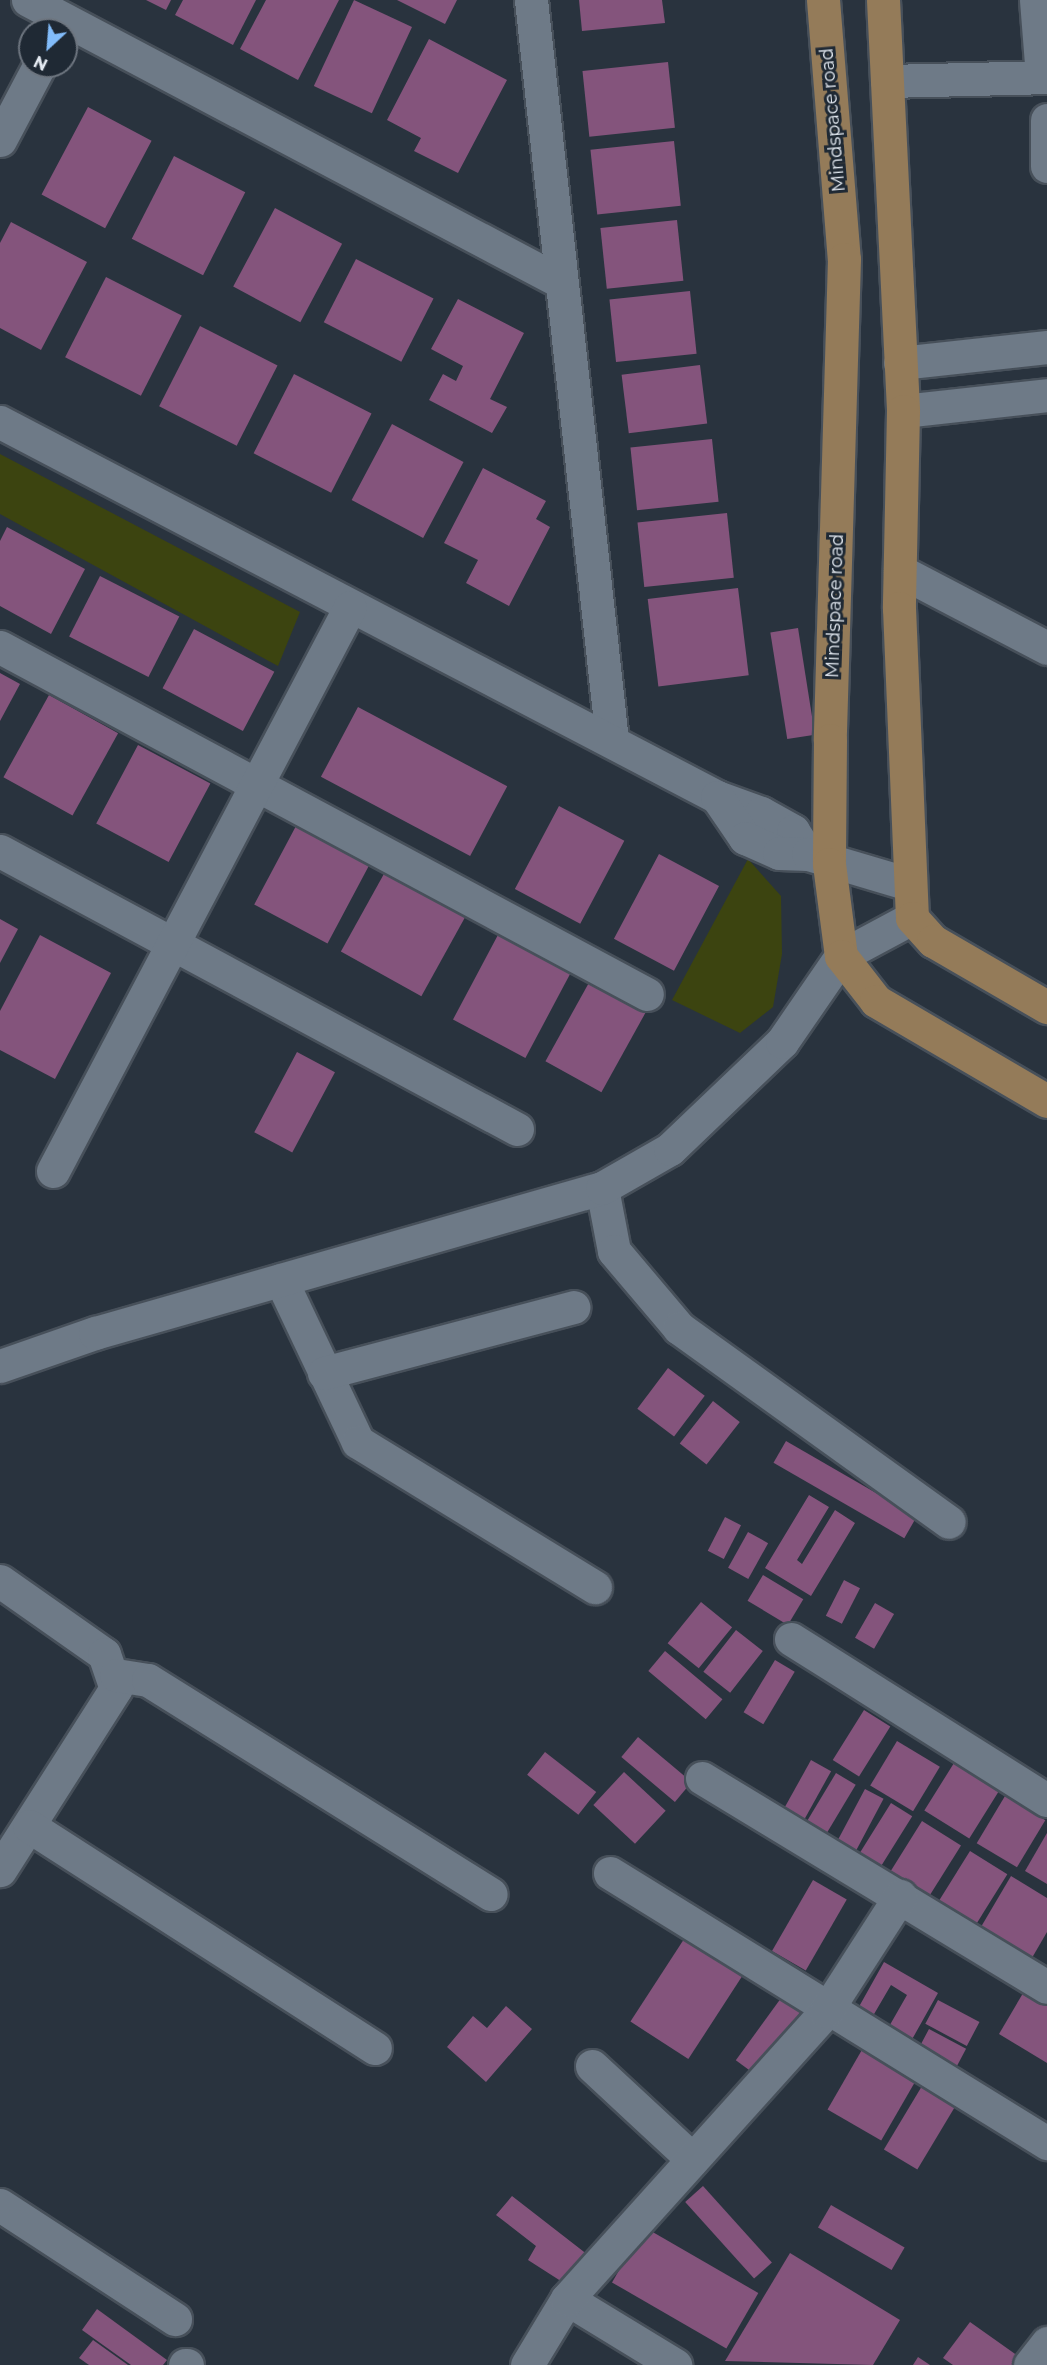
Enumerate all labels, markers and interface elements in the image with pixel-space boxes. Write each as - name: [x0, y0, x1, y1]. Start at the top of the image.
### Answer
- north arrow: [18, 18, 78, 78]
- street label: Mindspace road: [816, 47, 850, 193]
- text: N: [31, 51, 51, 74]
- street label: Mindspace road: [822, 533, 848, 679]

